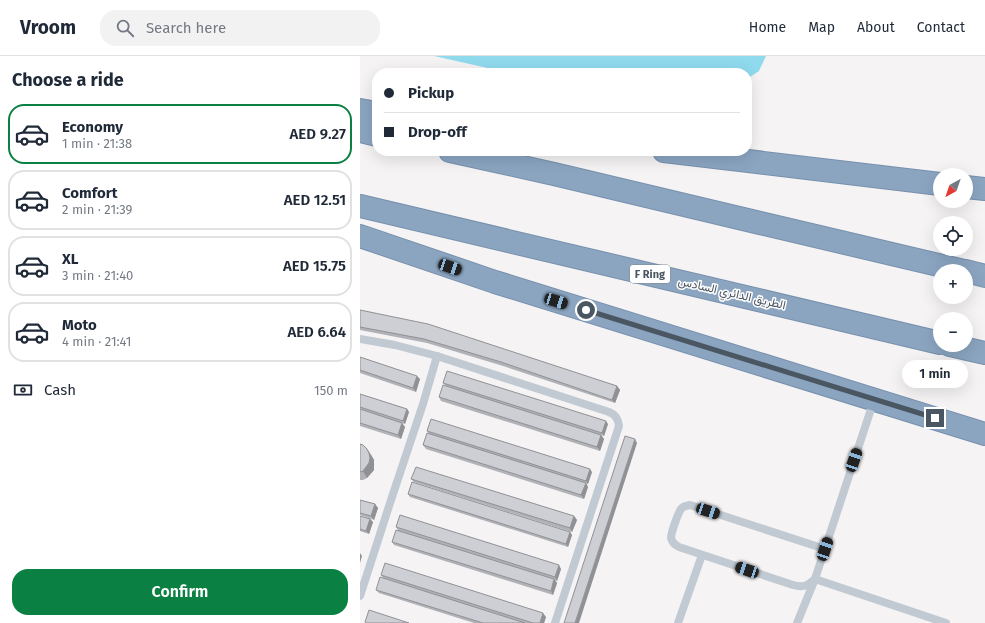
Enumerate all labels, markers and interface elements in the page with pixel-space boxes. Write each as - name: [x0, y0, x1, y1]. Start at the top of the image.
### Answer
- search box: [100, 10, 380, 46]
- text: Vroom: [20, 16, 76, 39]
- icon: search: [114, 17, 136, 39]
- text: Search here: [146, 19, 226, 37]
- text: Home: [749, 19, 786, 36]
- text: Map: [808, 19, 835, 36]
- text: About: [857, 19, 895, 36]
- text: Contact: [917, 19, 965, 36]
- text: Choose a ride: [12, 69, 124, 91]
- text: Pickup: [408, 84, 454, 102]
- icon: car: [14, 116, 50, 152]
- text: Economy: [62, 118, 123, 136]
- text: Drop-off: [408, 123, 467, 141]
- text: AED 9.27: [290, 125, 346, 143]
- text: 1 min · 21:38: [62, 136, 132, 151]
- north arrow: [933, 168, 973, 208]
- map controls: [933, 168, 973, 352]
- icon: car: [14, 182, 50, 218]
- text: Comfort: [62, 184, 118, 202]
- text: AED 12.51: [284, 191, 346, 209]
- text: 2 min · 21:39: [62, 202, 132, 217]
- button: locate: [933, 216, 973, 256]
- icon: car: [14, 248, 50, 284]
- text: XL: [62, 250, 78, 268]
- text: AED 15.75: [283, 257, 346, 275]
- car: [437, 257, 463, 277]
- button: +: [933, 264, 973, 304]
- road number: F Ring: [630, 265, 670, 283]
- text: 3 min · 21:40: [62, 268, 133, 283]
- street label: الطريق الدائري السادس: [676, 274, 787, 315]
- car: [543, 292, 569, 310]
- route start: [577, 301, 595, 319]
- button: −: [933, 312, 973, 352]
- icon: car: [14, 314, 50, 350]
- text: Moto: [62, 316, 97, 334]
- text: AED 6.64: [287, 323, 346, 341]
- text: 4 min · 21:41: [62, 334, 131, 349]
- callout: 1 min: [902, 360, 968, 388]
- text: 1 min: [919, 366, 951, 381]
- icon: cash: [12, 379, 34, 401]
- text: Cash: [44, 381, 76, 399]
- text: 150 m: [314, 383, 348, 398]
- route end: [926, 409, 944, 427]
- car: [844, 447, 864, 473]
- car: [695, 502, 721, 520]
- car: [816, 536, 834, 562]
- car: [734, 560, 760, 580]
- button: Confirm: [12, 569, 348, 615]

